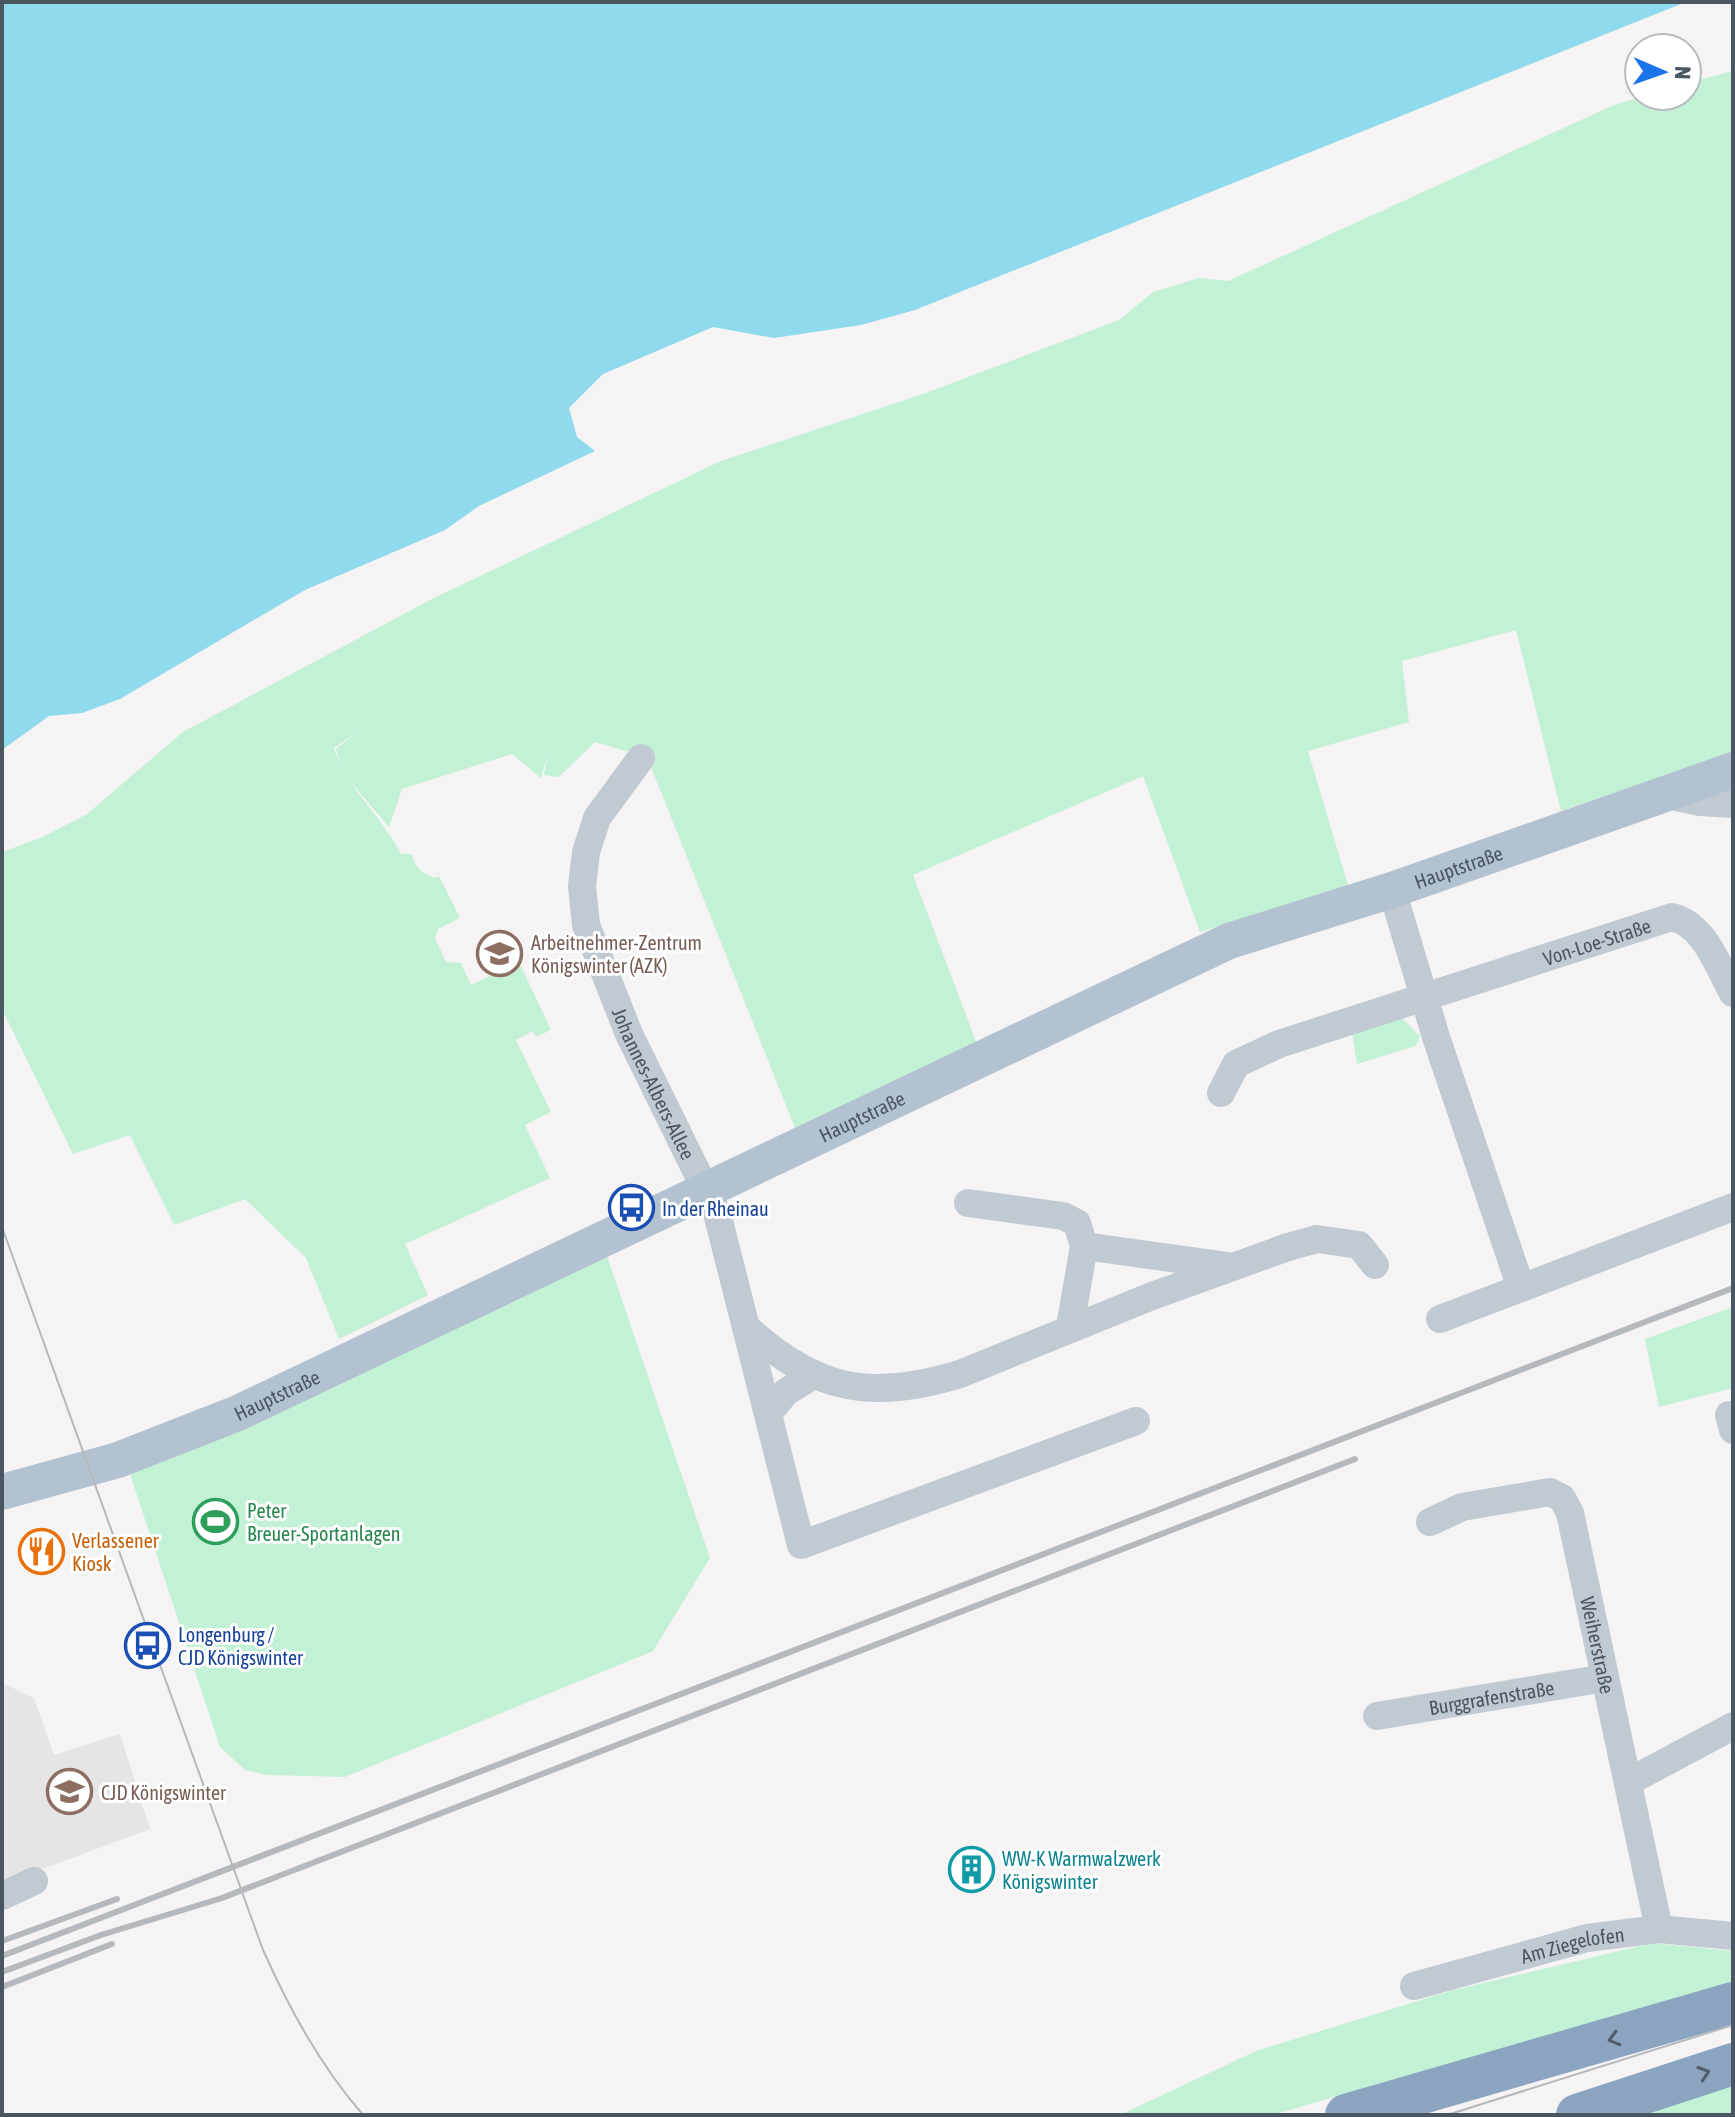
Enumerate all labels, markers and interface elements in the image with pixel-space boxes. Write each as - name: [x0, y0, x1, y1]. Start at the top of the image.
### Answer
- north arrow: [1623, 32, 1703, 112]
- text: N: [1670, 66, 1696, 80]
- street label: Hauptstraße: [1411, 841, 1506, 893]
- street label: Von-Loe-Straße: [1540, 913, 1654, 969]
- school or university icon: Arbeitnehmer-Zentrum Königswinter (AZK): [476, 930, 524, 978]
- place label: Arbeitnehmer-Zentrum Königswinter (AZK): [531, 931, 702, 977]
- street label: Johannes-Albers-Allee: [608, 1004, 700, 1163]
- street label: Hauptstraße: [815, 1086, 908, 1146]
- bus stop icon: In der Rheinau: [607, 1184, 655, 1232]
- place label: In der Rheinau: [662, 1197, 769, 1220]
- street label: Hauptstraße: [230, 1364, 323, 1425]
- sports icon: Peter Breuer-Sportanlagen: [192, 1497, 240, 1545]
- place label: Peter Breuer-Sportanlagen: [247, 1499, 400, 1545]
- restaurant icon: Verlassener Kiosk: [17, 1528, 65, 1576]
- place label: Verlassener Kiosk: [72, 1529, 160, 1575]
- street label: Weiherstraße: [1577, 1594, 1620, 1696]
- bus stop icon: Longenburg / CJD Königswinter: [123, 1622, 171, 1670]
- place label: Longenburg / CJD Königswinter: [178, 1623, 304, 1669]
- street label: Burggrafenstraße: [1427, 1675, 1556, 1719]
- school or university icon: CJD Königswinter: [46, 1768, 94, 1816]
- place label: CJD Königswinter: [101, 1781, 227, 1804]
- building icon: WW-K Warmwalzwerk Königswinter: [947, 1846, 995, 1894]
- place label: WW-K Warmwalzwerk Königswinter: [1002, 1847, 1161, 1893]
- street label: Am Ziegelofen: [1518, 1922, 1626, 1967]
- one-way arrow: [1607, 2030, 1621, 2047]
- one-way arrow: [1697, 2066, 1711, 2082]

